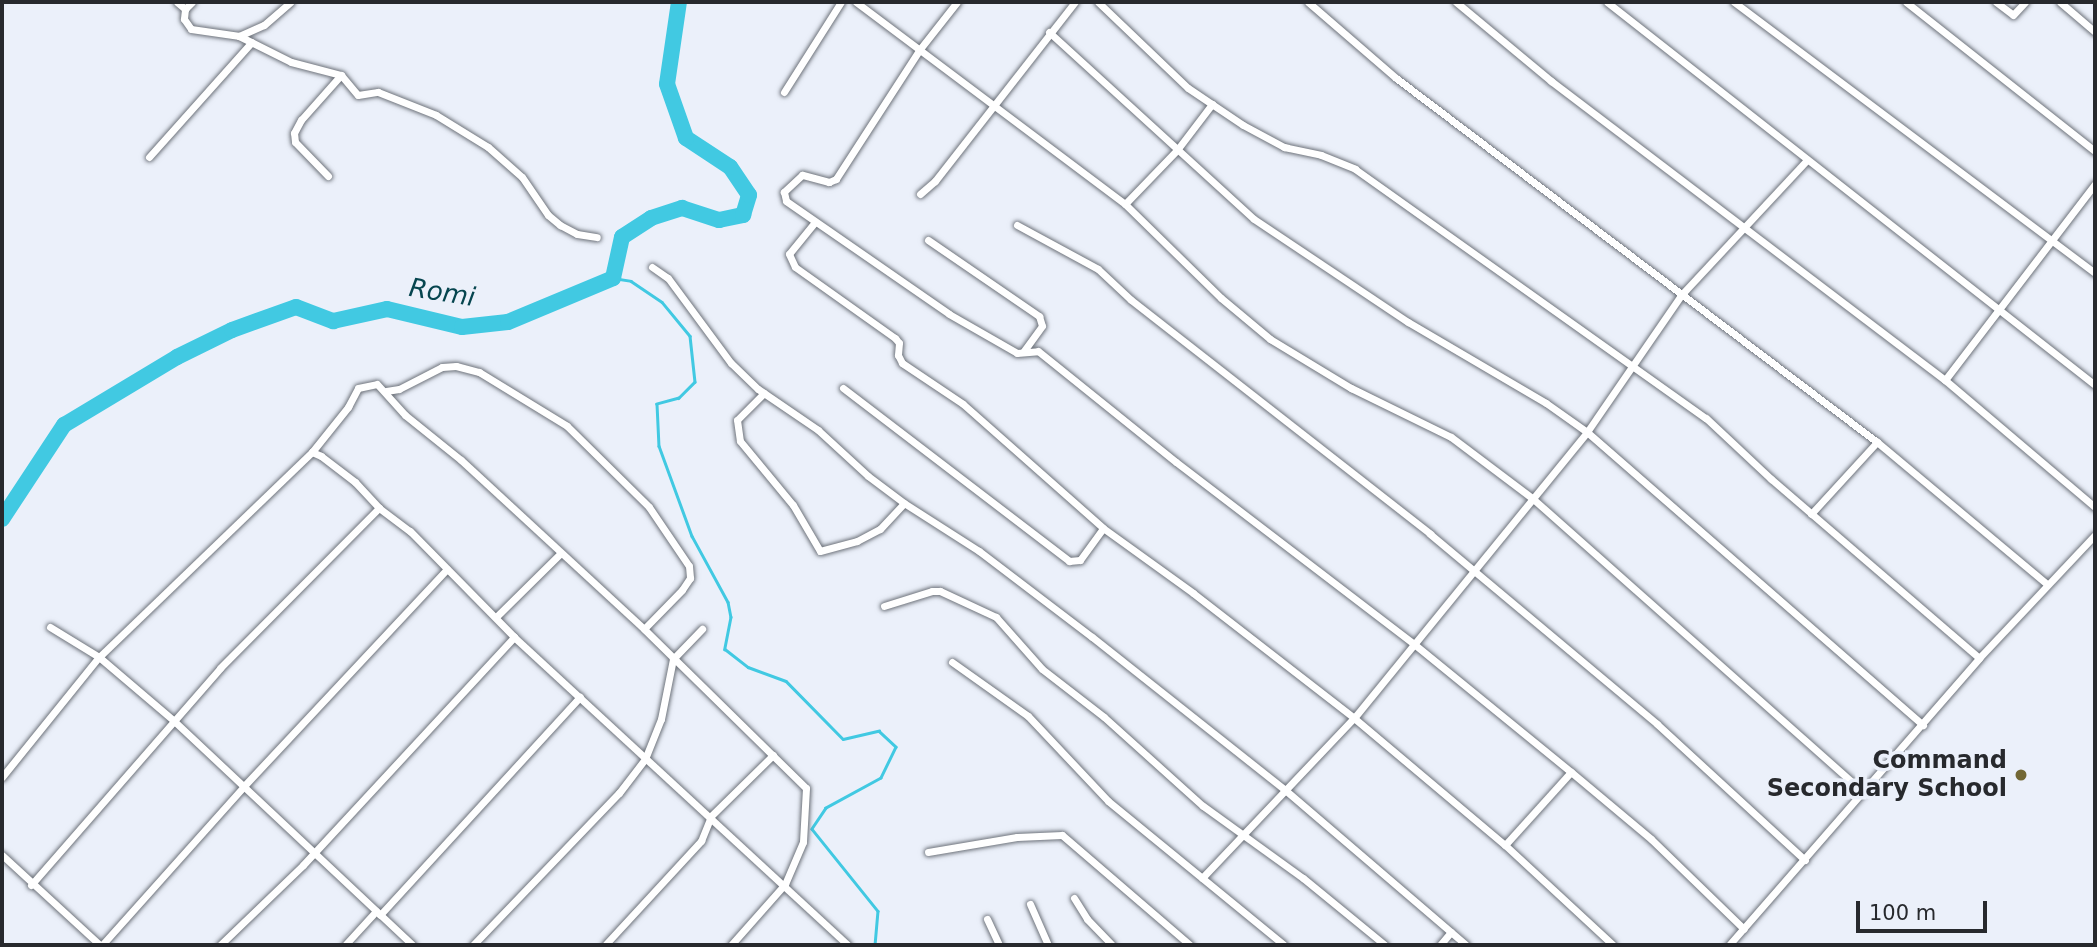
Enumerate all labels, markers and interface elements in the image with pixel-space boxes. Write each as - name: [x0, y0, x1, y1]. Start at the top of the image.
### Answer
- water label: Romi: [407, 272, 477, 314]
- place label: Command Secondary School: [1767, 747, 2007, 803]
- marker: Command Secondary School: [2013, 767, 2029, 783]
- scale bar: [1859, 888, 1990, 932]
- text: 100 m: [1869, 901, 1936, 925]

